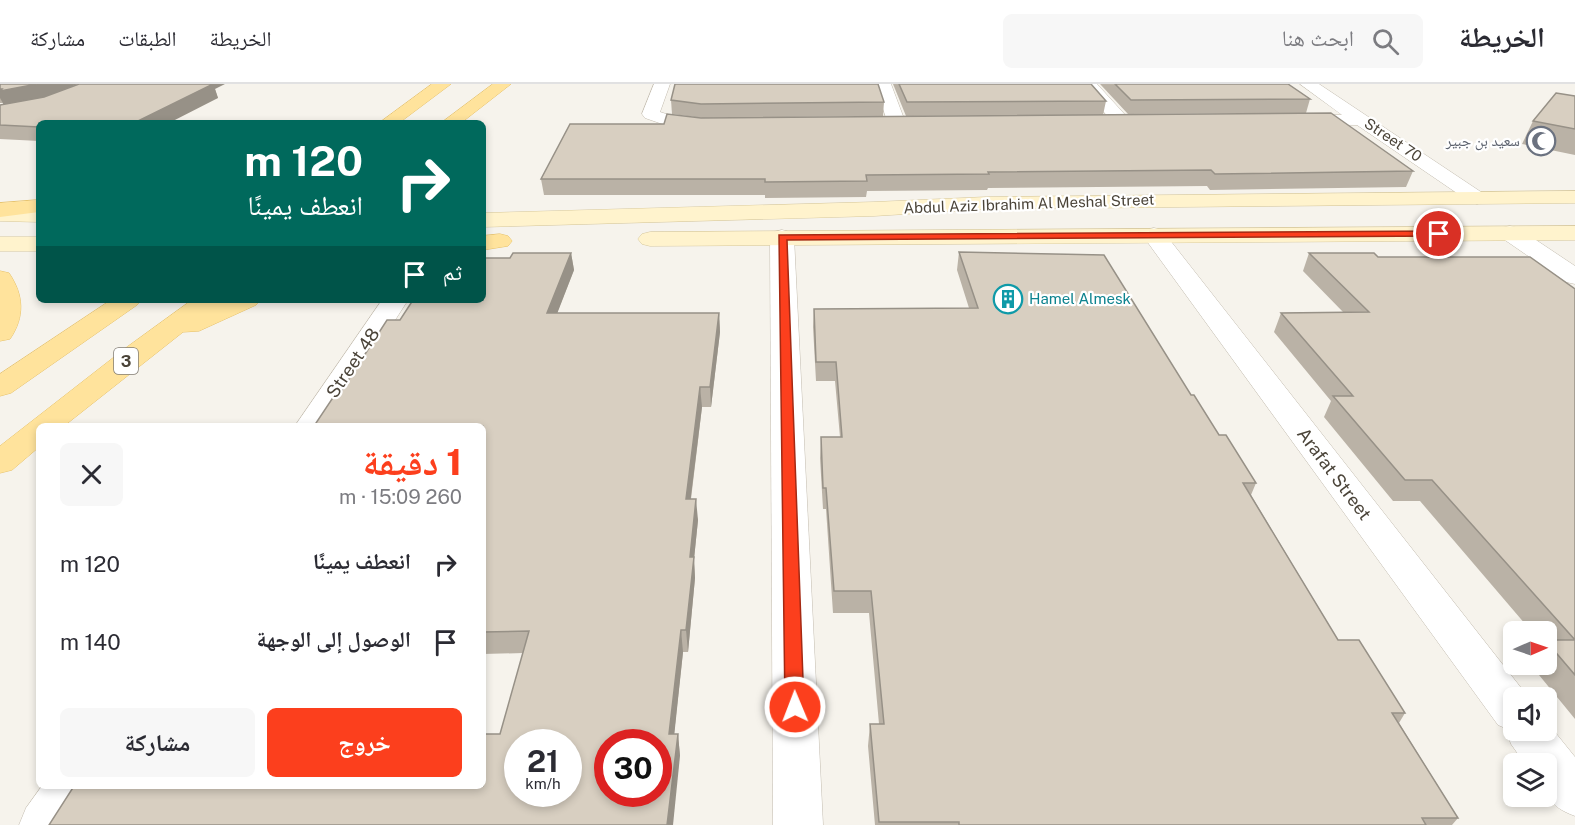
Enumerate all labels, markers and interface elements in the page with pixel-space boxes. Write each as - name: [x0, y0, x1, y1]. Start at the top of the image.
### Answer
- search box: [1003, 14, 1423, 68]
- text: الخريطة: [1459, 20, 1545, 53]
- text: ابحث هنا: [1282, 25, 1354, 51]
- icon: search: [1369, 25, 1402, 58]
- text: مشاركة: [30, 26, 85, 51]
- text: الطبقات: [118, 26, 177, 51]
- text: الخريطة: [210, 26, 271, 51]
- street label: Street 70: [1361, 114, 1425, 165]
- mosque icon: سعيد بن جبير: [1525, 125, 1557, 157]
- place label: سعيد بن جبير: [1445, 132, 1520, 151]
- text: 120 m: [244, 136, 363, 185]
- icon: right: [384, 144, 462, 222]
- text: انعطف يمينًا: [248, 189, 363, 221]
- street label: Abdul Aziz Ibrahim Al Meshal Street: [903, 191, 1155, 216]
- pin: [1413, 208, 1464, 259]
- icon: arrive: [1422, 217, 1455, 250]
- icon: arrive: [398, 258, 431, 291]
- text: ثم: [443, 259, 462, 285]
- building icon: Hamel Almesk: [992, 283, 1024, 315]
- place label: Hamel Almesk: [1029, 290, 1131, 307]
- street label: Street 48: [322, 324, 384, 402]
- road number: 3: [114, 348, 138, 374]
- street label: Arafat Street: [1293, 424, 1376, 524]
- text: 1 دقيقة: [363, 441, 462, 483]
- button: close: [60, 443, 123, 506]
- text: 260 m · 15:09: [339, 485, 462, 509]
- text: انعطف يمينًا: [313, 548, 411, 574]
- icon: right: [429, 548, 462, 581]
- text: 120 m: [60, 551, 120, 577]
- north arrow: [1503, 621, 1557, 675]
- map controls: [1503, 621, 1557, 807]
- text: الوصول إلى الوجهة: [256, 626, 411, 652]
- icon: arrive: [429, 626, 462, 659]
- text: 140 m: [60, 629, 121, 655]
- position arrow: [763, 675, 827, 739]
- button: sound: [1503, 687, 1557, 741]
- button: مشاركة: [60, 708, 255, 777]
- button: خروج: [267, 708, 462, 777]
- speed limit sign: 30: [594, 729, 672, 807]
- text: 21: [527, 743, 559, 779]
- button: layers: [1503, 753, 1557, 807]
- text: km/h: [525, 775, 561, 792]

